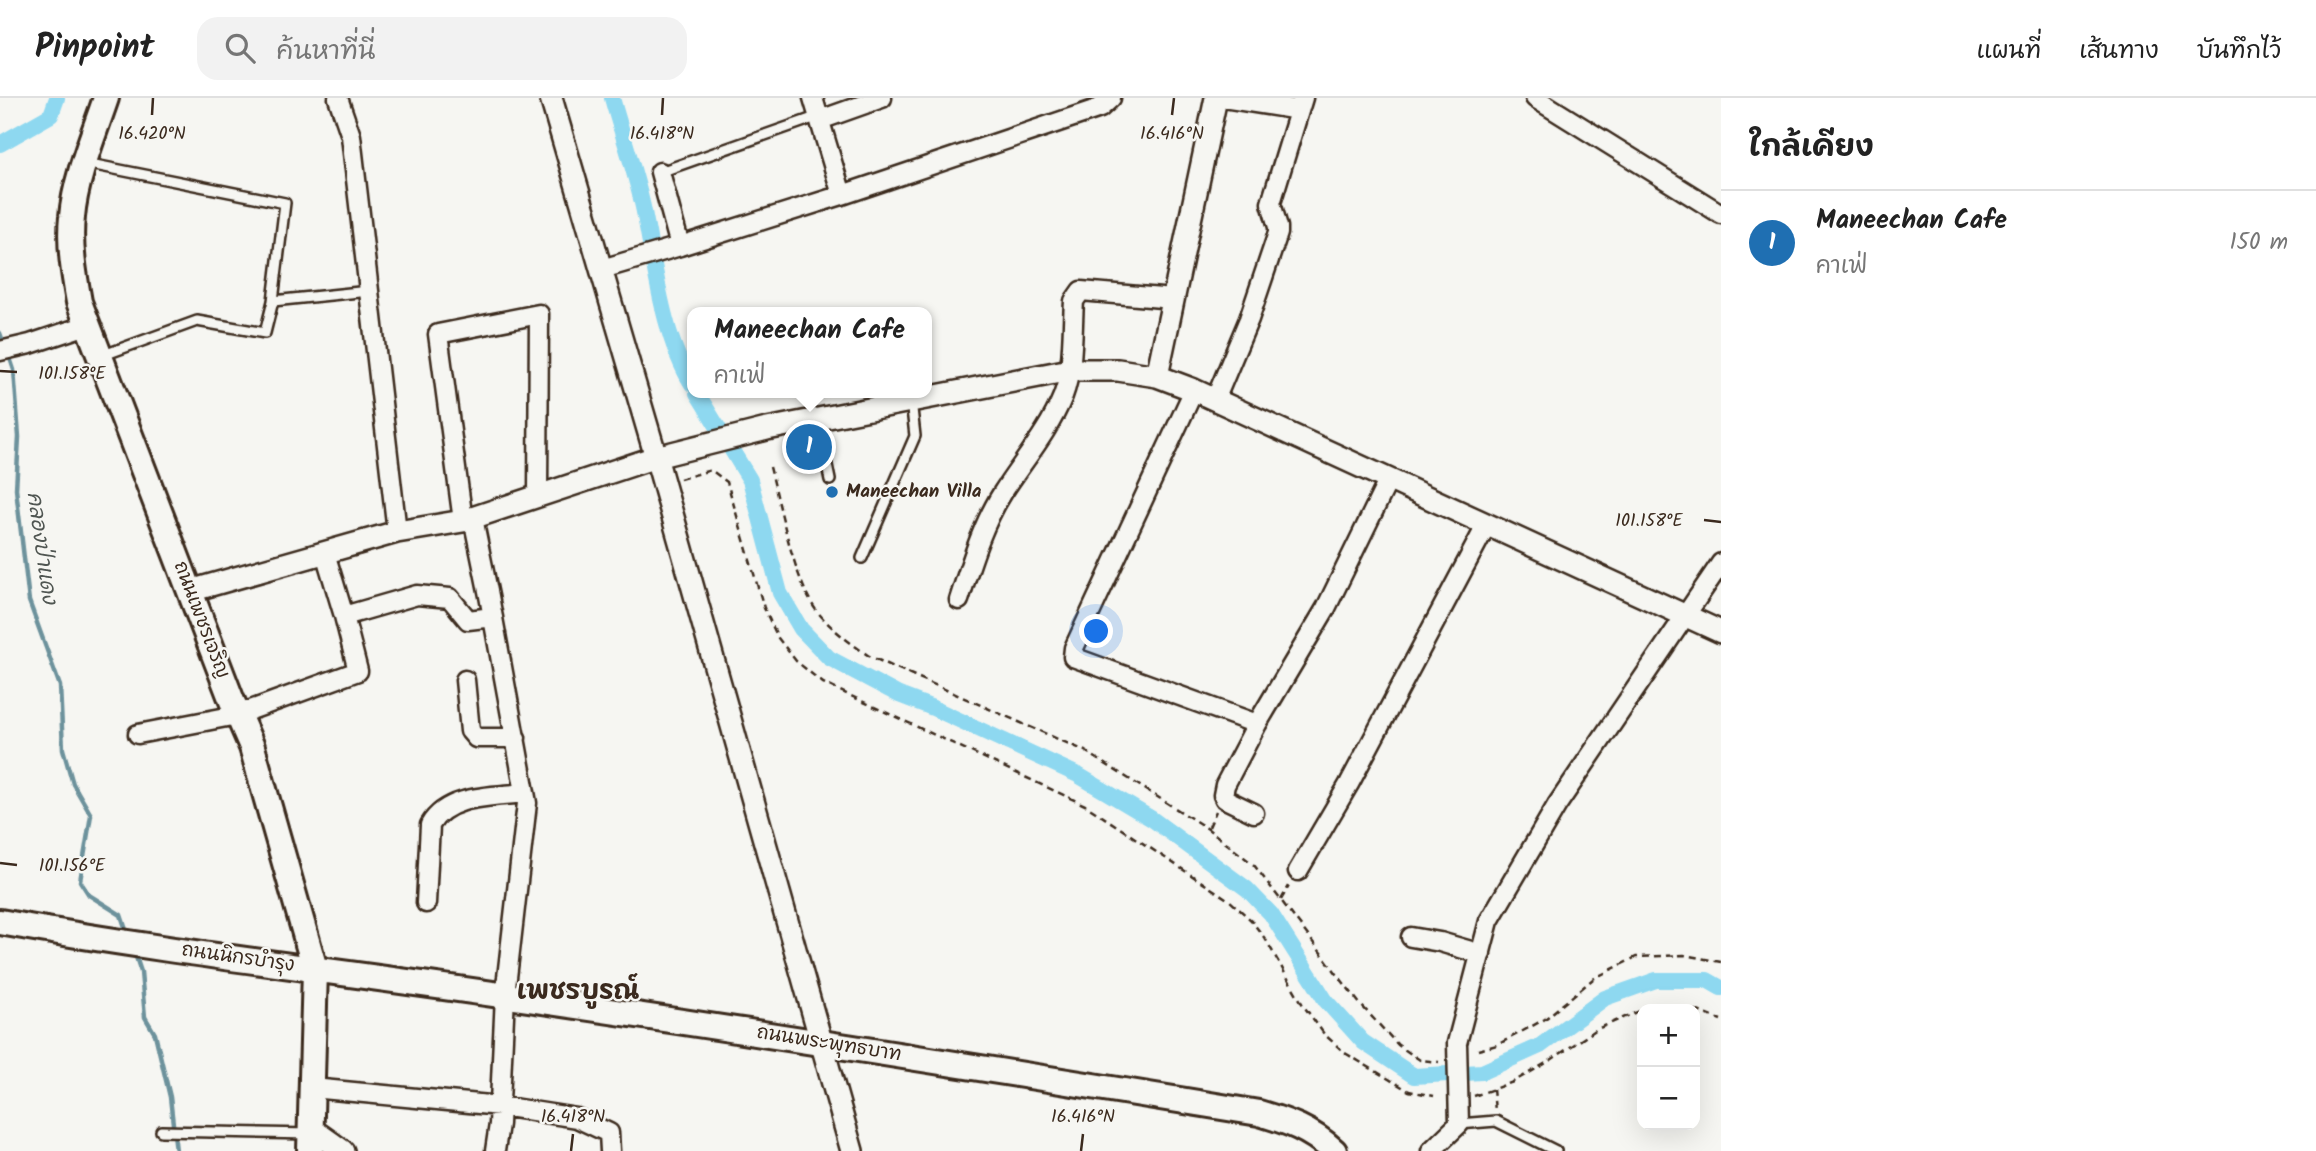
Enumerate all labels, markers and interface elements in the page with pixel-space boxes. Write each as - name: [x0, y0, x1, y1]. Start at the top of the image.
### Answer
- search box: [197, 17, 687, 80]
- text: Pinpoint: [35, 22, 155, 75]
- icon: search: [221, 29, 259, 67]
- text: ค้นหาที่นี่: [277, 31, 375, 73]
- text: แผนที่: [1976, 32, 2041, 71]
- text: เส้นทาง: [2079, 32, 2159, 71]
- text: บันทึกไว้: [2197, 32, 2281, 71]
- text: 16.420°N: [118, 120, 186, 149]
- text: 16.418°N: [630, 120, 694, 149]
- text: 16.416°N: [1140, 120, 1204, 149]
- text: ใกล้เคียง: [1749, 124, 1874, 172]
- text: Maneechan Cafe: [1816, 200, 2007, 242]
- text: 1: [1769, 225, 1775, 261]
- text: 150 m: [2229, 225, 2288, 261]
- text: คาเฟ่: [1816, 249, 1868, 285]
- popup: [687, 307, 932, 398]
- text: Maneechan Cafe: [714, 310, 905, 352]
- text: คาเฟ่: [714, 359, 765, 395]
- text: 101.158°E: [38, 360, 106, 389]
- pin: 1: [786, 421, 832, 473]
- place label: Maneechan Villa: [846, 477, 982, 507]
- marker: Maneechan Villa: [824, 484, 840, 500]
- water label: คลองป่าแดง: [17, 490, 65, 608]
- text: 101.158°E: [1615, 507, 1683, 536]
- street label: ถนนเพชรเจริญ: [165, 557, 237, 683]
- your location: [1079, 614, 1113, 648]
- text: 101.156°E: [39, 852, 106, 881]
- street label: ถนนนิกรบำรุง: [180, 935, 296, 981]
- district label: เพชรบูรณ์: [517, 971, 640, 1013]
- map controls: [1637, 1004, 1700, 1130]
- button: +: [1637, 1004, 1700, 1067]
- street label: ถนนพระพุทธบาท: [754, 1018, 904, 1070]
- button: −: [1637, 1067, 1700, 1130]
- text: 16.418°N: [541, 1103, 605, 1132]
- text: 16.416°N: [1051, 1103, 1115, 1132]

